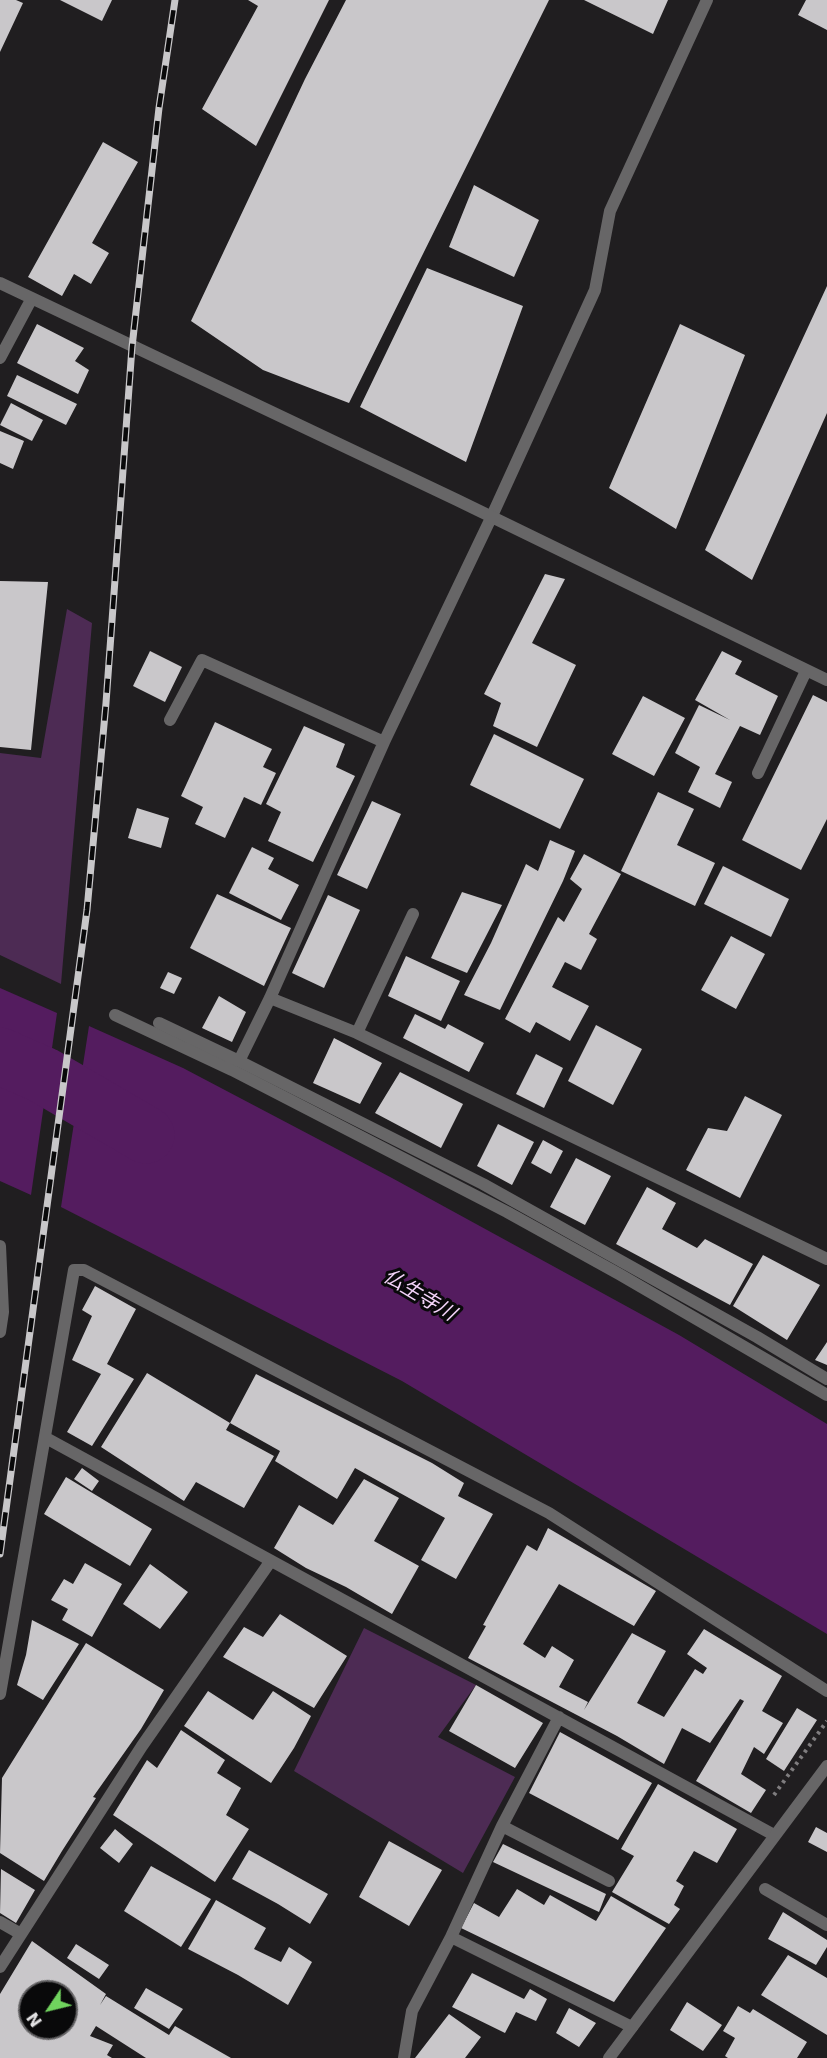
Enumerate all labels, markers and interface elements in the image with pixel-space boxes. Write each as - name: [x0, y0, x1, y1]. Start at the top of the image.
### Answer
- water label: 仏生寺川: [379, 1265, 459, 1327]
- north arrow: [18, 1980, 78, 2040]
- text: N: [23, 2009, 46, 2030]

